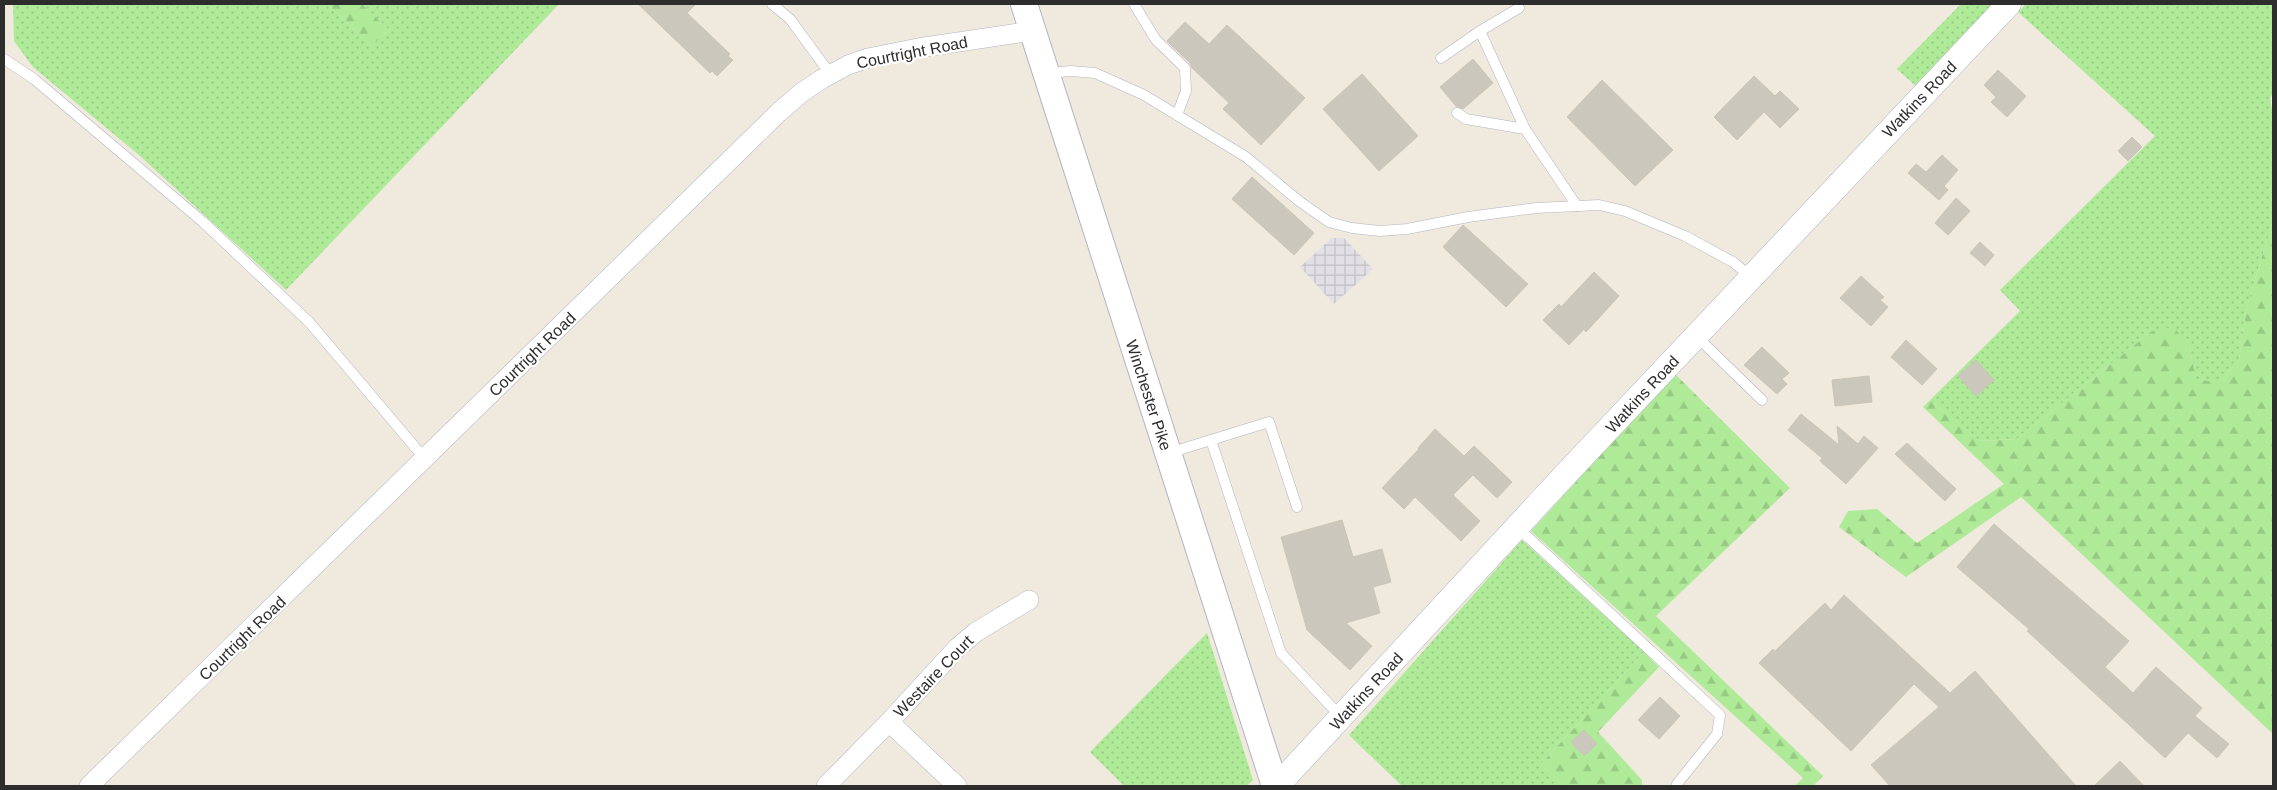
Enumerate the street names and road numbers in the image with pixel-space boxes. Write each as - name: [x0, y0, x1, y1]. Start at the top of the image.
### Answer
- street label: Courtright Road: [855, 33, 969, 72]
- street label: Watkins Road: [1879, 58, 1960, 141]
- street label: Courtright Road: [486, 309, 579, 400]
- street label: Winchester Pike: [1123, 338, 1175, 453]
- street label: Watkins Road: [1602, 352, 1682, 436]
- street label: Courtright Road: [196, 593, 289, 684]
- street label: Westaire Court: [890, 632, 977, 721]
- street label: Watkins Road: [1326, 649, 1406, 733]

